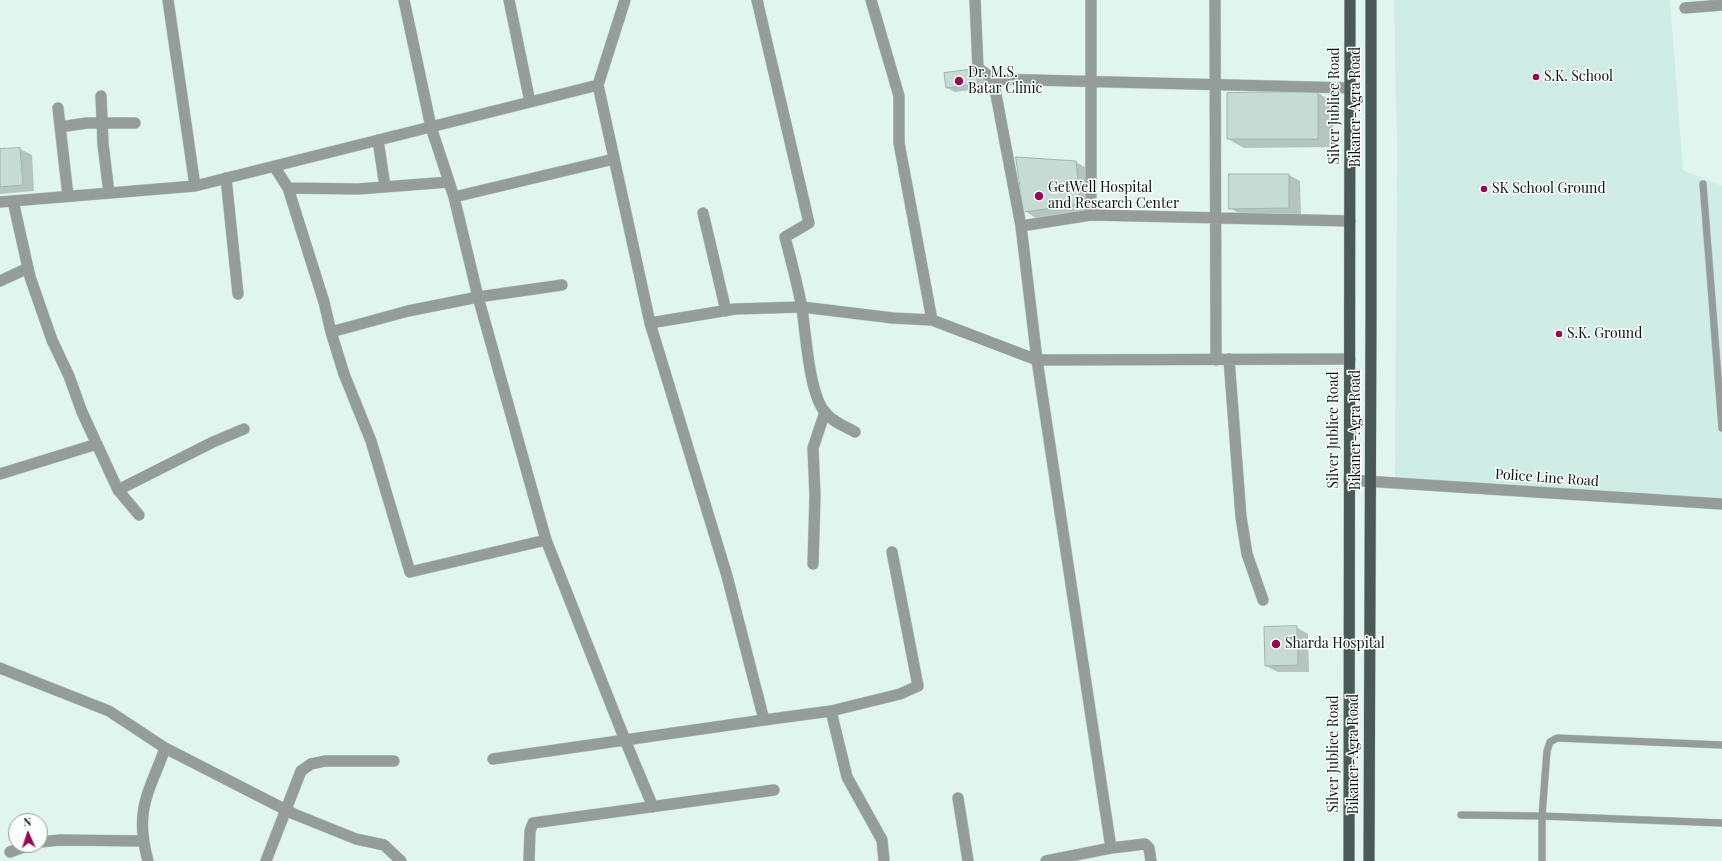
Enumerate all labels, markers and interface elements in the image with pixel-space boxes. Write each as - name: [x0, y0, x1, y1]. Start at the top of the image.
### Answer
- street label: Silver Jubliee Road: [1327, 47, 1343, 165]
- street label: Bikaner-Agra Road: [1348, 47, 1364, 167]
- place label: Dr. M.S. Batar Clinic: [968, 65, 1042, 98]
- place label: S.K. School: [1544, 69, 1613, 85]
- marker: S.K. School: [1531, 72, 1541, 82]
- marker: Dr. M.S. Batar Clinic: [953, 75, 965, 87]
- place label: GetWell Hospital and Research Center: [1048, 180, 1179, 212]
- place label: SK School Ground: [1492, 181, 1606, 197]
- marker: SK School Ground: [1479, 184, 1489, 194]
- marker: GetWell Hospital and Research Center: [1033, 190, 1045, 202]
- place label: S.K. Ground: [1567, 326, 1642, 342]
- marker: S.K. Ground: [1554, 329, 1564, 339]
- street label: Bikaner-Agra Road: [1348, 370, 1364, 490]
- street label: Silver Jubliee Road: [1326, 371, 1342, 489]
- street label: Police Line Road: [1494, 466, 1600, 490]
- place label: Sharda Hospital: [1285, 636, 1385, 652]
- marker: Sharda Hospital: [1270, 638, 1282, 650]
- street label: Bikaner-Agra Road: [1346, 694, 1362, 814]
- street label: Silver Jubliee Road: [1326, 695, 1342, 813]
- north arrow: [8, 813, 48, 853]
- text: N: [23, 814, 32, 829]

